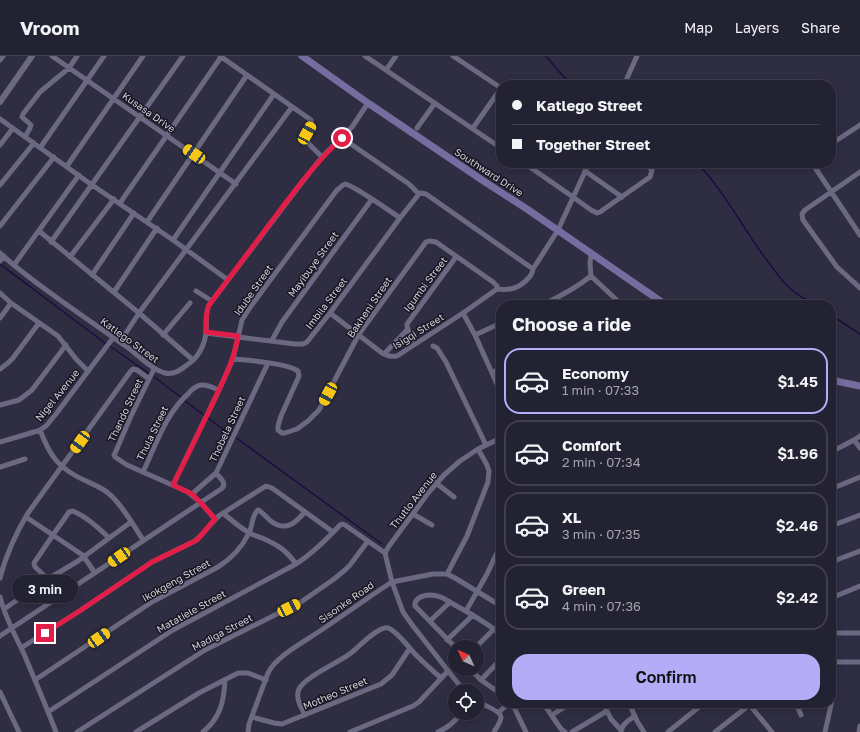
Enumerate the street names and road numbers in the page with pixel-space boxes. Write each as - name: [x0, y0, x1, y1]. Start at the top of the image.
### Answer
- street label: Kusasa Drive: [120, 89, 178, 135]
- street label: Southward Drive: [452, 145, 526, 199]
- street label: Mayibuye Street: [285, 229, 341, 299]
- street label: Igumbi Street: [401, 254, 449, 314]
- street label: Idube Street: [231, 262, 275, 318]
- street label: Bakheni Street: [344, 274, 394, 340]
- street label: Imbila Street: [303, 275, 349, 331]
- street label: Isigqi Street: [390, 310, 446, 352]
- street label: Katlego Street: [98, 315, 162, 365]
- street label: Nigel Avenue: [32, 367, 82, 423]
- street label: Thando Street: [105, 376, 145, 444]
- street label: Thobela Street: [207, 394, 247, 464]
- street label: Thula Street: [134, 404, 170, 462]
- street label: Thutlo Avenue: [387, 469, 439, 531]
- street label: Ikokgeng Street: [140, 556, 212, 604]
- street label: Sisonke Road: [316, 579, 376, 625]
- street label: Matatiele Street: [154, 587, 228, 635]
- street label: Madiga Street: [190, 611, 254, 653]
- street label: Motheo Street: [301, 674, 369, 712]

